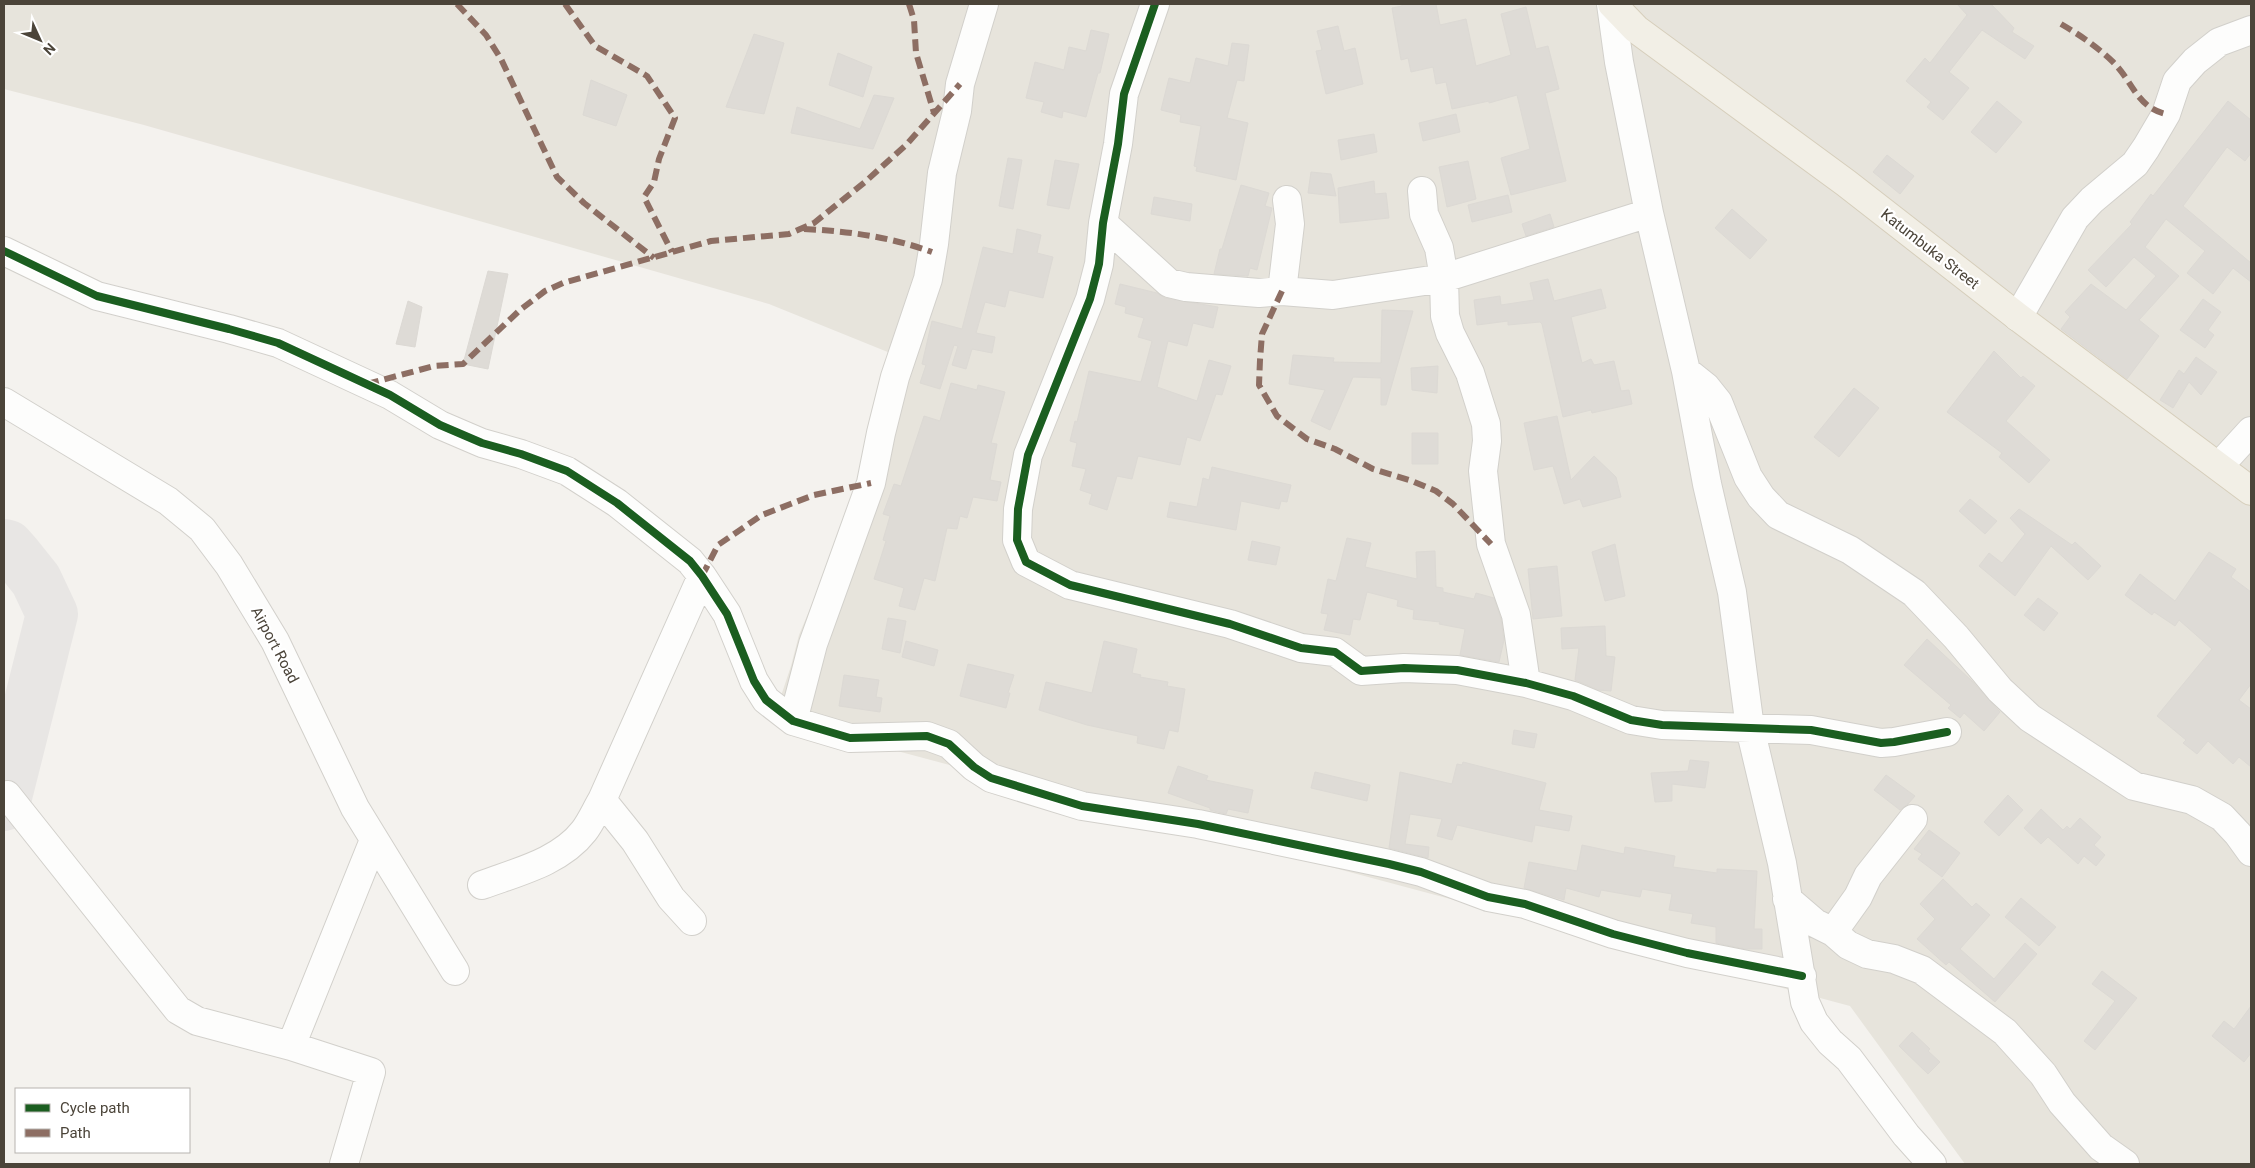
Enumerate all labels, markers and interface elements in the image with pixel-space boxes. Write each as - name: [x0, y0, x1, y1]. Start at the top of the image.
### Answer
- north arrow: [15, 15, 65, 65]
- text: N: [40, 40, 59, 58]
- street label: Katumbuka Street: [1877, 205, 1983, 293]
- street label: Airport Road: [247, 604, 303, 686]
- legend: [15, 1088, 190, 1153]
- text: Cycle path: [60, 1099, 130, 1117]
- text: Path: [60, 1124, 91, 1142]

